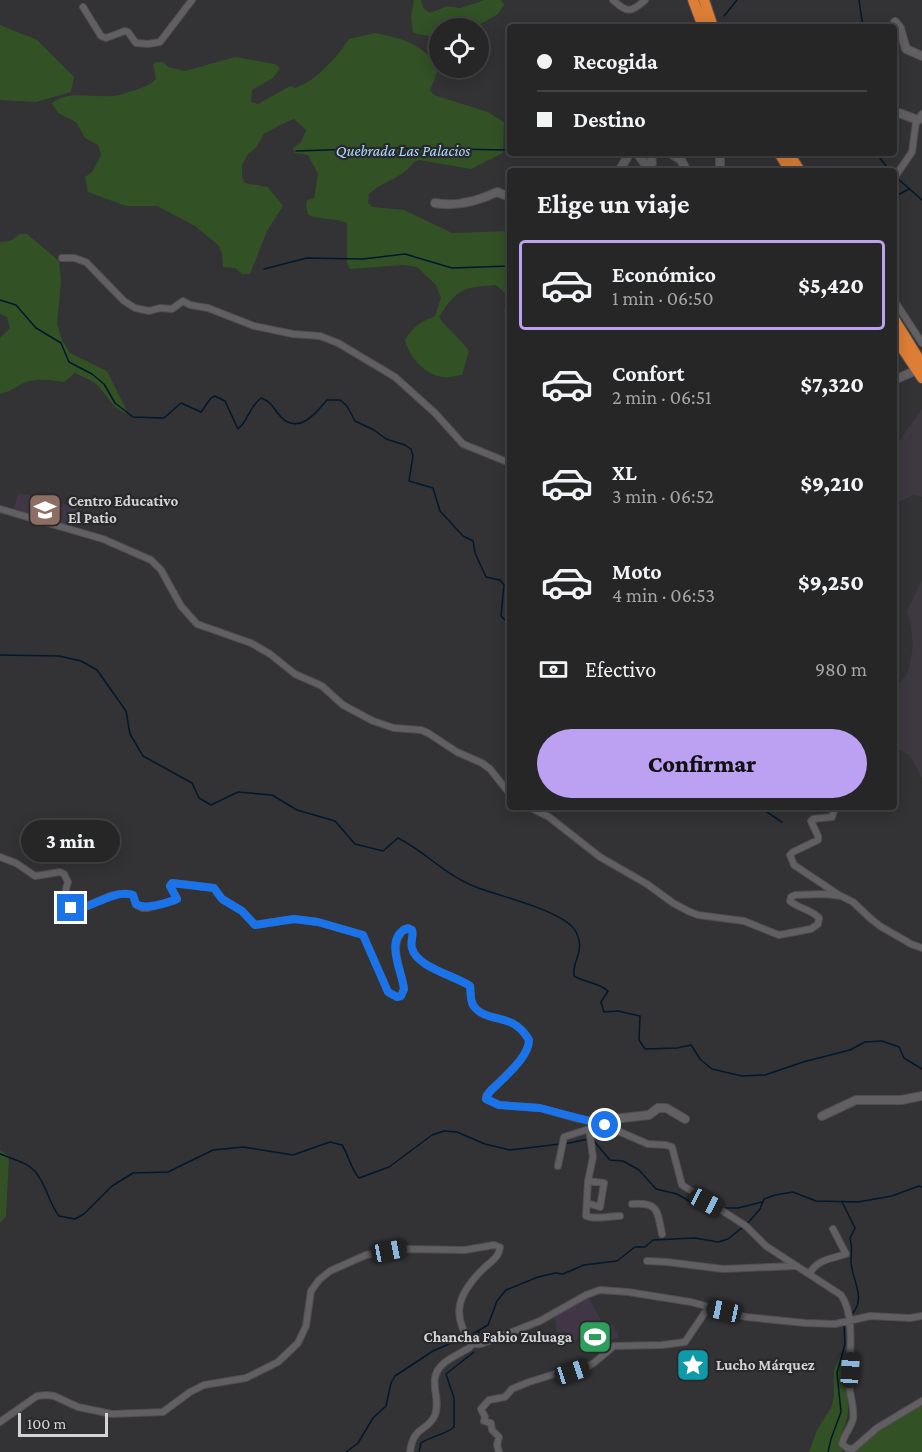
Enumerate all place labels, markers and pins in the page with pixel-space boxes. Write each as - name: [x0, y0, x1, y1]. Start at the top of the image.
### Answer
- school or university icon: Centro Educativo El Patio: [27, 492, 63, 528]
- place label: Centro Educativo El Patio: [68, 493, 178, 526]
- sports icon: Chancha Fabio Zuluaga: [577, 1319, 613, 1355]
- place label: Chancha Fabio Zuluaga: [424, 1329, 573, 1345]
- place icon: Lucho Márquez: [675, 1347, 711, 1383]
- place label: Lucho Márquez: [716, 1357, 815, 1373]

